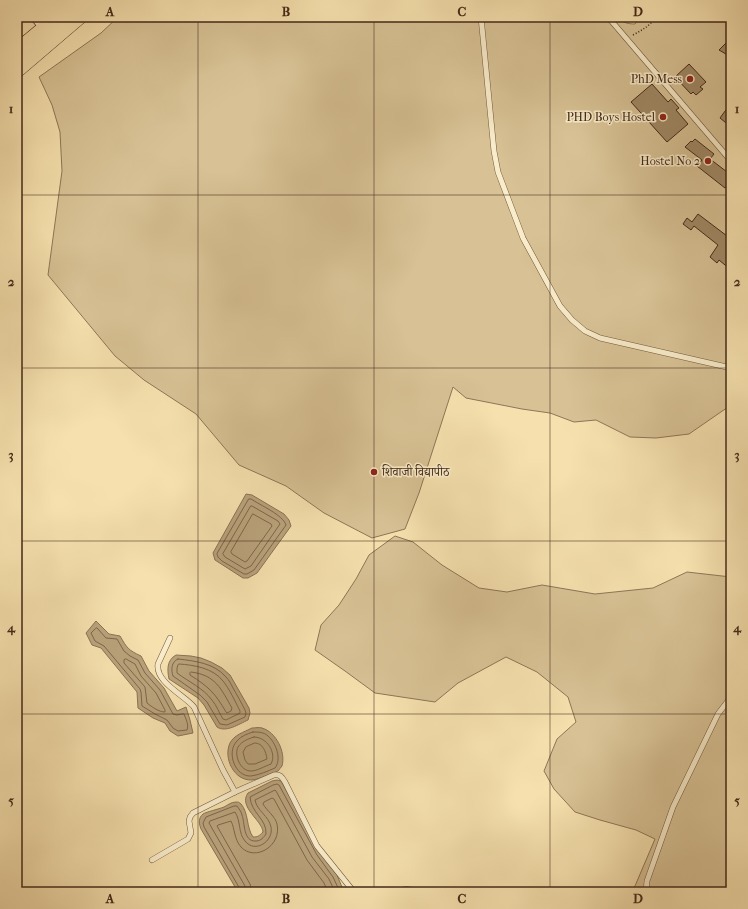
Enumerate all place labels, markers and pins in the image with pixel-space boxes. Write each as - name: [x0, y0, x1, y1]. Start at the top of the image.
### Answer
- place label: PhD Mess: [631, 72, 683, 86]
- marker: PhD Mess: [685, 74, 695, 84]
- place label: PHD Boys Hostel: [566, 110, 656, 124]
- marker: PHD Boys Hostel: [658, 112, 668, 122]
- place label: Hostel No 2: [640, 154, 700, 168]
- marker: Hostel No 2: [703, 156, 713, 166]
- place label: शिवाजी विद्यापीठ: [381, 464, 450, 479]
- marker: शिवाजी विद्यापीठ: [369, 467, 379, 477]

